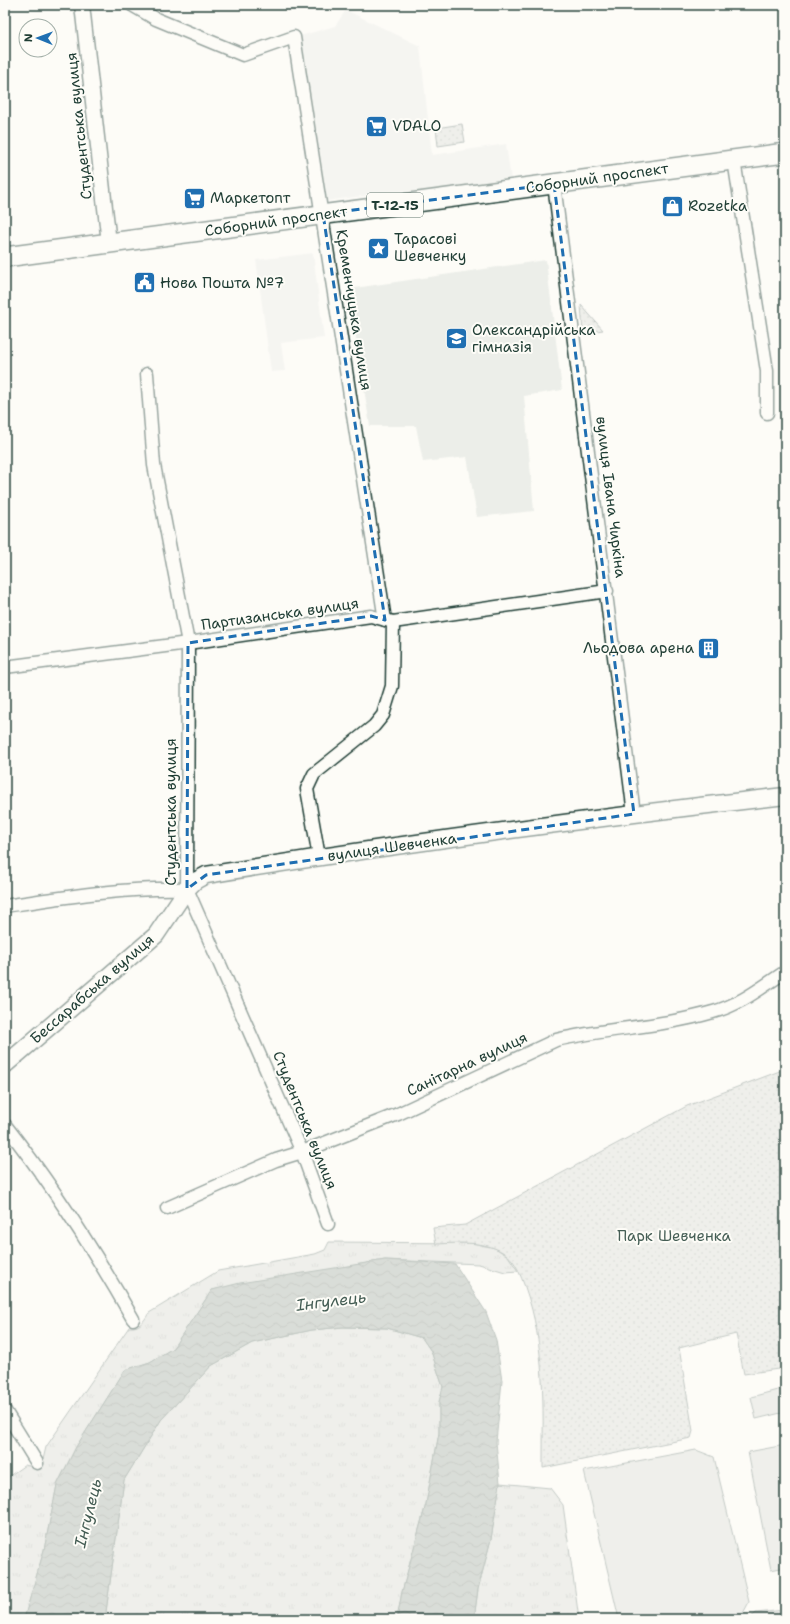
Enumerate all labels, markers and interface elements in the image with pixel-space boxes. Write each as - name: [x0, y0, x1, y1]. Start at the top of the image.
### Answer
- north arrow: [18, 18, 58, 58]
- text: N: [21, 33, 36, 42]
- street label: Студентська вулиця: [61, 52, 97, 200]
- supermarket icon: VDALO: [364, 113, 390, 139]
- place label: VDALO: [392, 116, 441, 136]
- street label: Соборний проспект: [524, 158, 670, 198]
- supermarket icon: Маркетопт: [181, 185, 207, 211]
- place label: Маркетопт: [210, 188, 291, 208]
- road number: Т-12-15: [367, 193, 423, 217]
- shop icon: Rozetka: [660, 193, 686, 219]
- place label: Rozetka: [688, 196, 748, 216]
- street label: Соборний проспект: [203, 201, 349, 241]
- street label: Кременчуцька вулиця: [331, 228, 377, 392]
- place label: Тарасові Шевченку: [394, 229, 466, 266]
- place icon: Тарасові Шевченку: [365, 235, 391, 261]
- public building icon: Нова Пошта №7: [132, 270, 158, 296]
- place label: Нова Пошта №7: [160, 273, 284, 293]
- place label: Олександрійська гімназія: [472, 320, 596, 357]
- school or university icon: Олександрійська гімназія: [443, 326, 469, 352]
- street label: вулиця Івана Чиркіна: [591, 415, 631, 580]
- street label: Партизанська вулиця: [200, 593, 360, 635]
- building icon: Льодова арена: [696, 635, 722, 661]
- place label: Льодова арена: [583, 638, 695, 658]
- street label: Студентська вулиця: [161, 738, 181, 886]
- street label: вулиця Шевченка: [326, 828, 458, 866]
- street label: Бессарабська вулиця: [26, 930, 158, 1048]
- street label: Санітарна вулиця: [403, 1027, 531, 1101]
- street label: Студентська вулиця: [268, 1048, 342, 1192]
- park label: Парк Шевченка: [617, 1226, 731, 1246]
- water label: Інгулець: [294, 1286, 367, 1316]
- water label: Інгулець: [69, 1476, 107, 1551]

